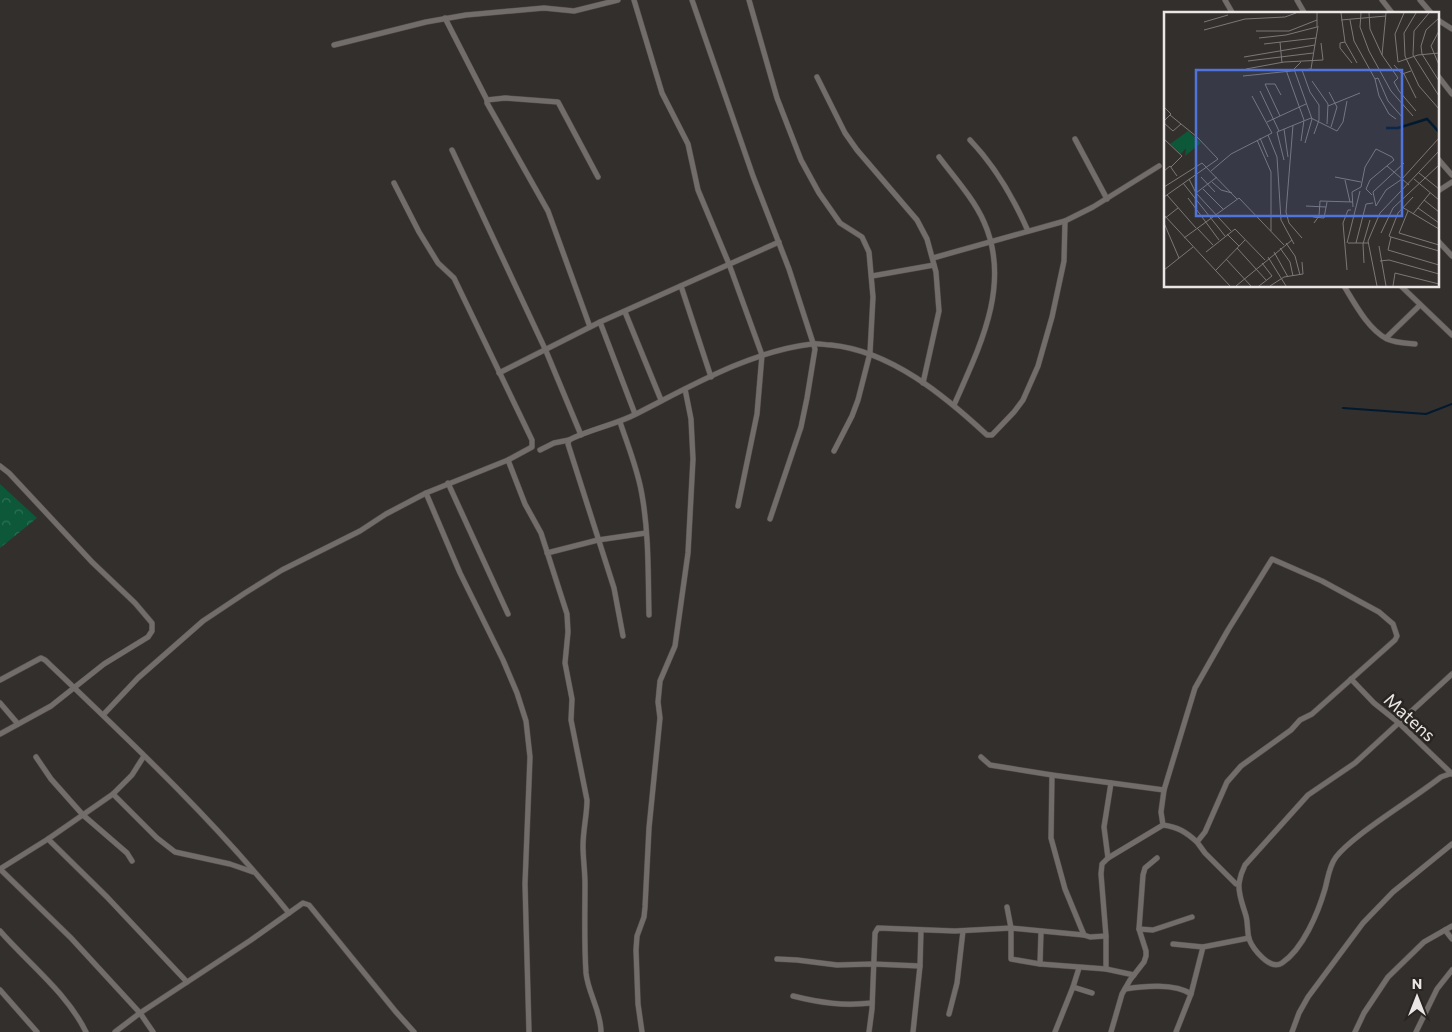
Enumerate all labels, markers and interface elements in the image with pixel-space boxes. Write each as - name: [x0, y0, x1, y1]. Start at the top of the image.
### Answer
- inset map: [1164, 12, 1440, 288]
- street label: Matens: [1380, 688, 1440, 746]
- north arrow: [1392, 972, 1442, 1022]
- text: N: [1412, 975, 1422, 992]

